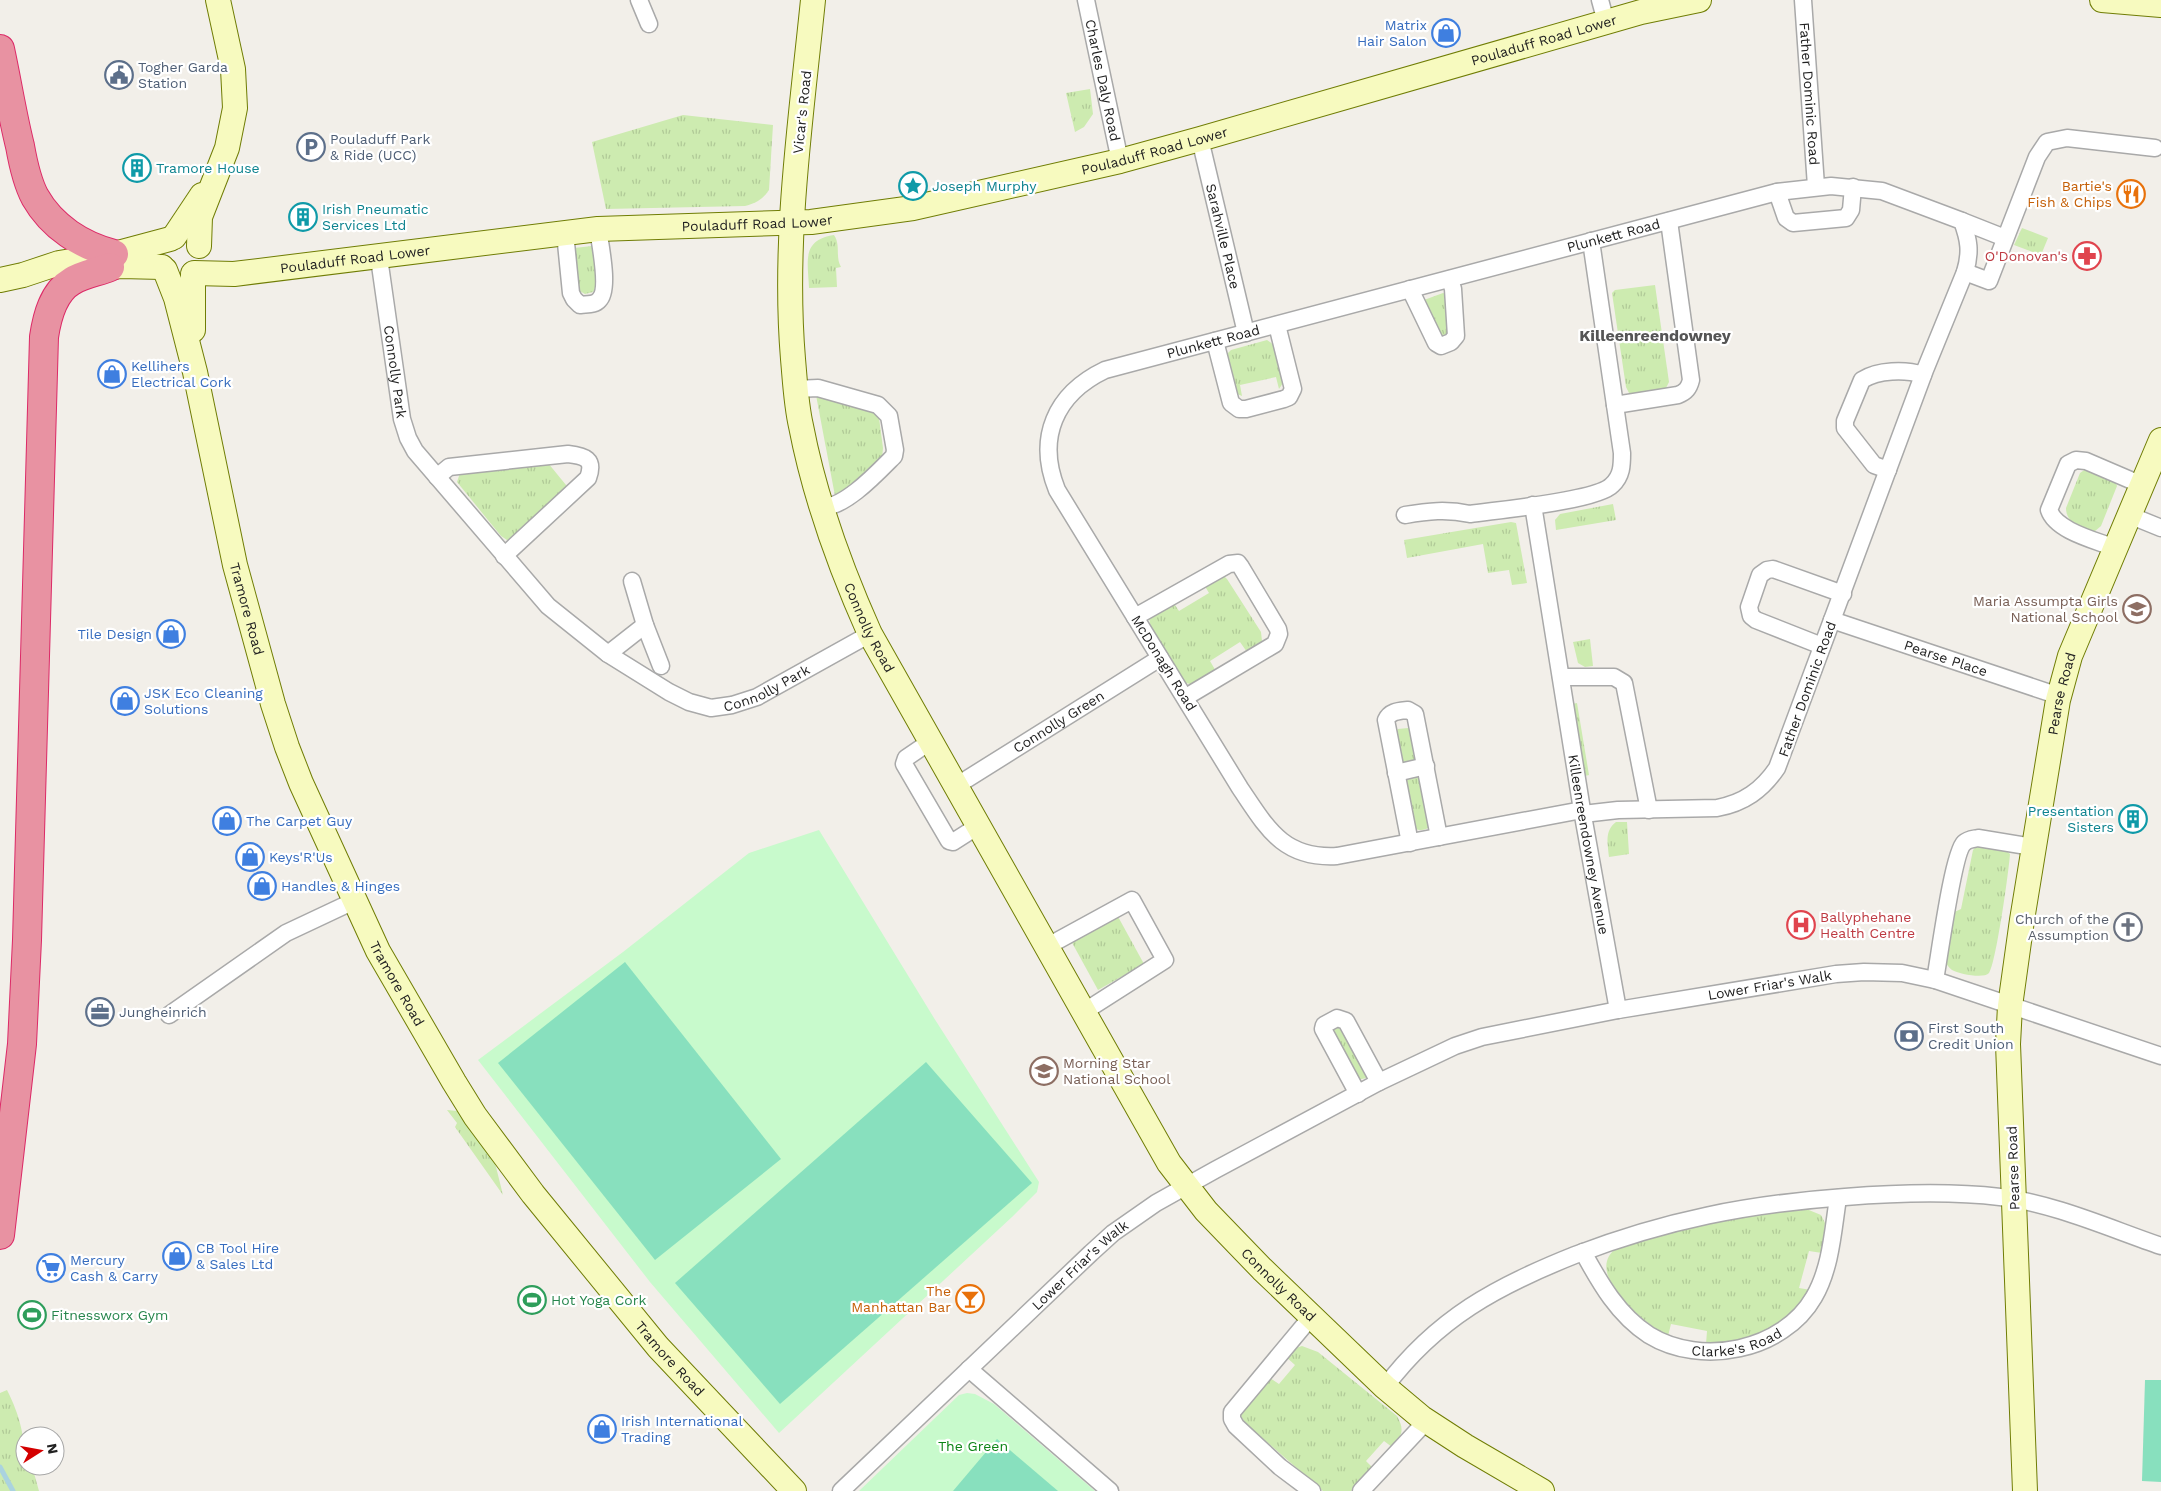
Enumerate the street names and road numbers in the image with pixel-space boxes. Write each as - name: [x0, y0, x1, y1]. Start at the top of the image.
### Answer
- street label: Pouladuff Road Lower: [1469, 11, 1619, 69]
- street label: Charles Daly Road: [1082, 18, 1124, 143]
- street label: Father Dominic Road: [1797, 22, 1823, 166]
- street label: Vicar's Road: [790, 70, 814, 154]
- street label: Pouladuff Road Lower: [1080, 123, 1230, 178]
- street label: Sarahville Place: [1203, 182, 1243, 291]
- street label: Pouladuff Road Lower: [681, 211, 834, 234]
- street label: Plunkett Road: [1565, 215, 1662, 255]
- street label: Pouladuff Road Lower: [279, 242, 431, 276]
- street label: Plunkett Road: [1165, 321, 1262, 361]
- street label: Connolly Park: [381, 324, 410, 419]
- street label: Tramore Road: [227, 561, 267, 657]
- street label: Connolly Road: [841, 580, 898, 675]
- street label: McDonagh Road: [1128, 612, 1200, 714]
- street label: Father Dominic Road: [1775, 619, 1839, 759]
- street label: Pearse Place: [1902, 637, 1989, 679]
- street label: Pearse Road: [2044, 651, 2079, 736]
- street label: Connolly Park: [722, 661, 812, 714]
- street label: Connolly Green: [1010, 687, 1107, 756]
- street label: Killeenreendowney Avenue: [1565, 753, 1612, 936]
- street label: Tramore Road: [367, 939, 428, 1029]
- street label: Lower Friar's Walk: [1707, 967, 1833, 1003]
- street label: Pearse Road: [2004, 1126, 2022, 1210]
- street label: Lower Friar's Walk: [1028, 1217, 1131, 1313]
- street label: Connolly Road: [1238, 1245, 1319, 1324]
- street label: Tramore Road: [632, 1318, 708, 1399]
- street label: Clarke's Road: [1691, 1325, 1785, 1359]

